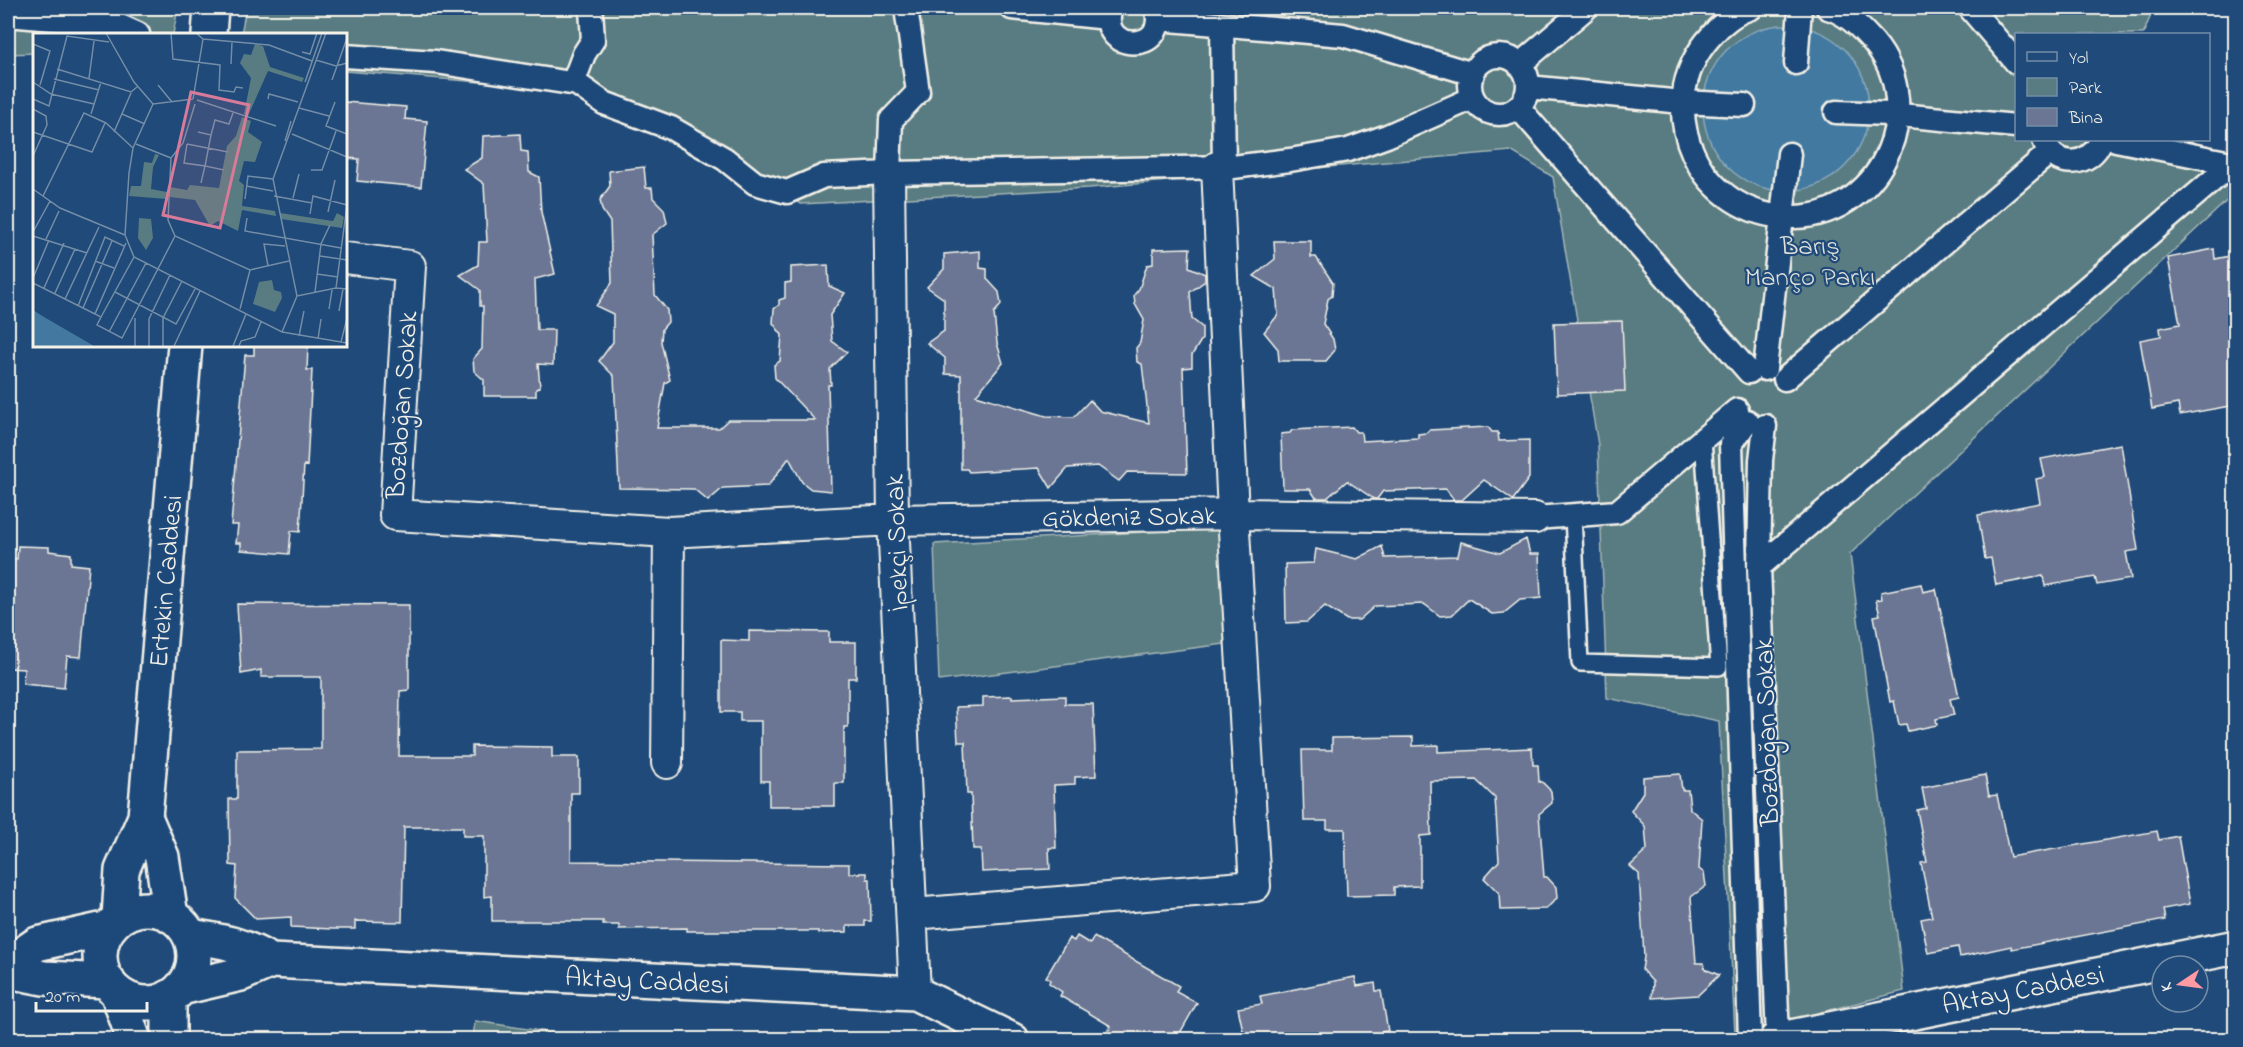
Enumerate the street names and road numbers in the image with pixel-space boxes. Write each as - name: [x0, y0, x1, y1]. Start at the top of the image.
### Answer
- street label: Bozdoğan Sokak: [377, 310, 430, 501]
- street label: İpekçi Sokak: [877, 473, 920, 612]
- street label: Ertekin Caddesi: [141, 493, 194, 669]
- street label: Gökdeniz Sokak: [1042, 497, 1217, 540]
- street label: Bozdoğan Sokak: [1746, 637, 1791, 828]
- street label: Aktay Caddesi: [1939, 957, 2108, 1026]
- street label: Aktay Caddesi: [564, 959, 730, 1006]

